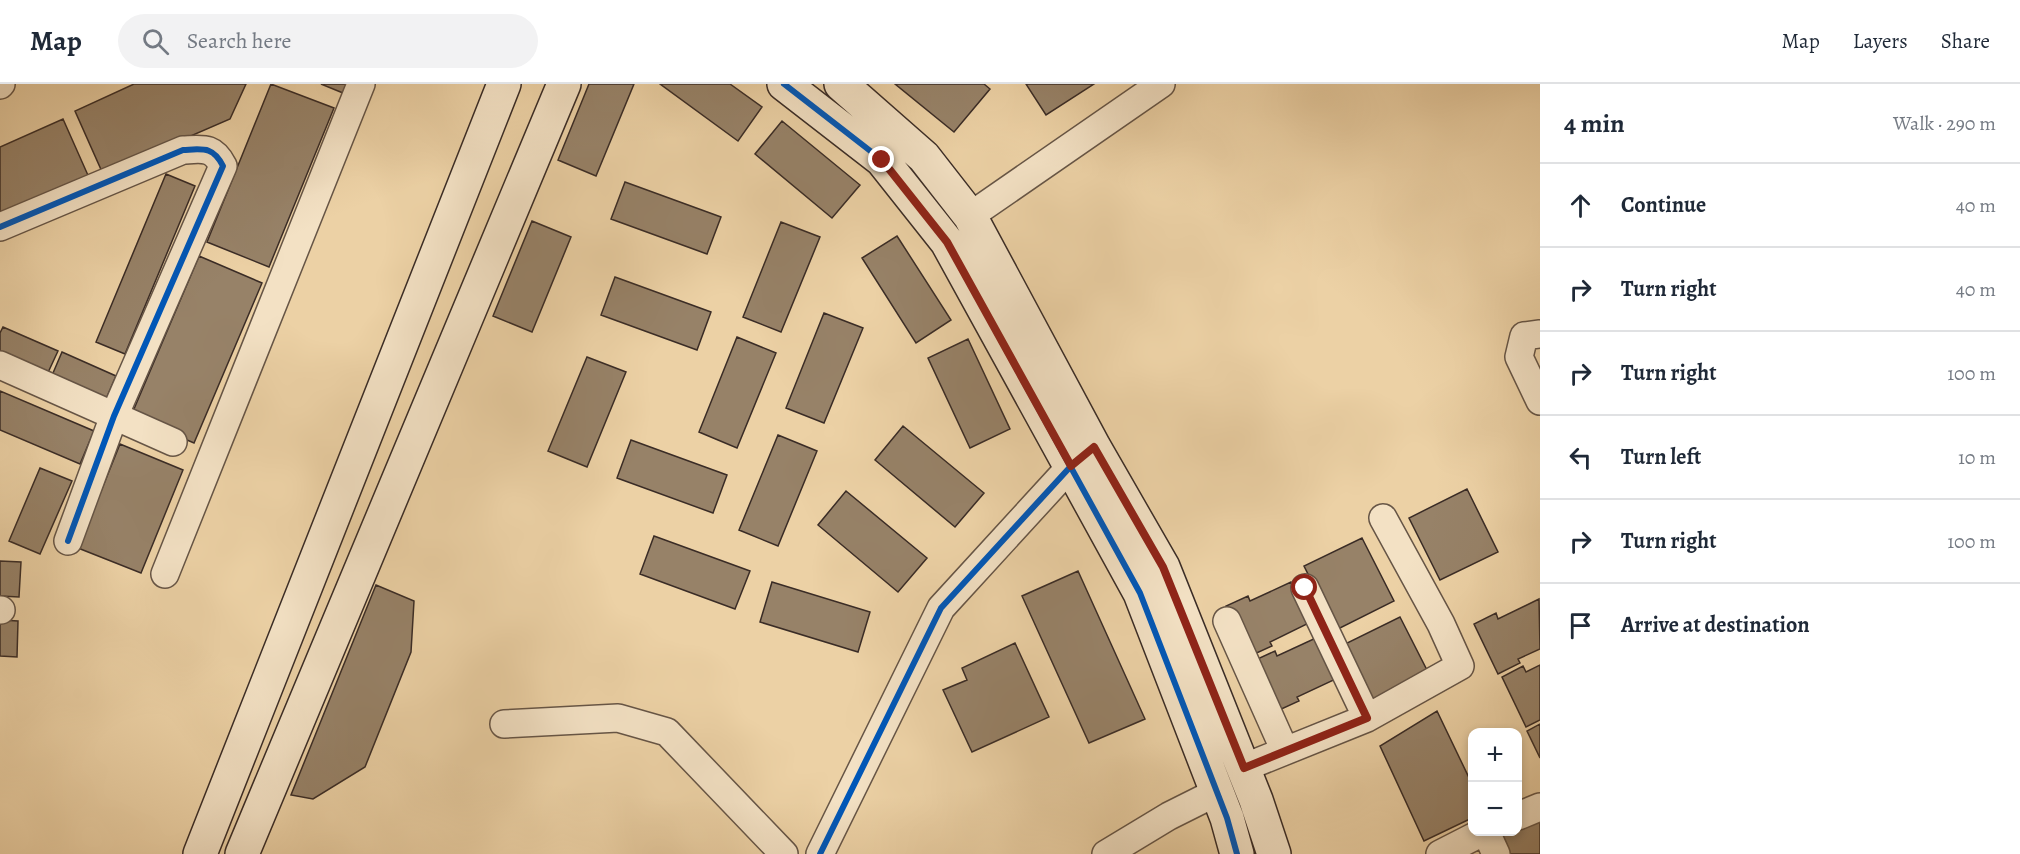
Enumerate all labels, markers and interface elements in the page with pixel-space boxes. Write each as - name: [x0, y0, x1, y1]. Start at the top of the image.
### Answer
- search box: [118, 14, 538, 68]
- text: Map: [30, 22, 82, 60]
- icon: search: [139, 25, 172, 58]
- text: Search here: [187, 26, 291, 56]
- text: Map: [1781, 27, 1820, 55]
- text: Layers: [1853, 27, 1908, 55]
- text: Share: [1941, 27, 1990, 55]
- text: 4 min: [1564, 106, 1625, 141]
- text: Walk · 290 m: [1893, 110, 1996, 137]
- route end: [868, 146, 894, 172]
- icon: ahead: [1564, 189, 1597, 222]
- text: Continue: [1621, 190, 1706, 220]
- text: 40 m: [1956, 192, 1996, 219]
- icon: right: [1564, 273, 1597, 306]
- text: Turn right: [1621, 274, 1717, 304]
- text: 40 m: [1956, 276, 1996, 303]
- icon: right: [1564, 357, 1597, 390]
- text: Turn right: [1621, 358, 1717, 388]
- text: 100 m: [1947, 360, 1996, 387]
- icon: left: [1564, 441, 1597, 474]
- text: Turn left: [1621, 442, 1701, 472]
- text: 10 m: [1958, 444, 1996, 471]
- icon: right: [1564, 525, 1597, 558]
- text: Turn right: [1621, 526, 1717, 556]
- text: 100 m: [1947, 528, 1996, 555]
- route start: [1291, 574, 1317, 600]
- icon: arrive: [1564, 609, 1597, 642]
- text: Arrive at destination: [1621, 610, 1810, 640]
- map controls: [1468, 728, 1522, 836]
- button: +: [1468, 728, 1522, 782]
- button: −: [1468, 782, 1522, 836]

